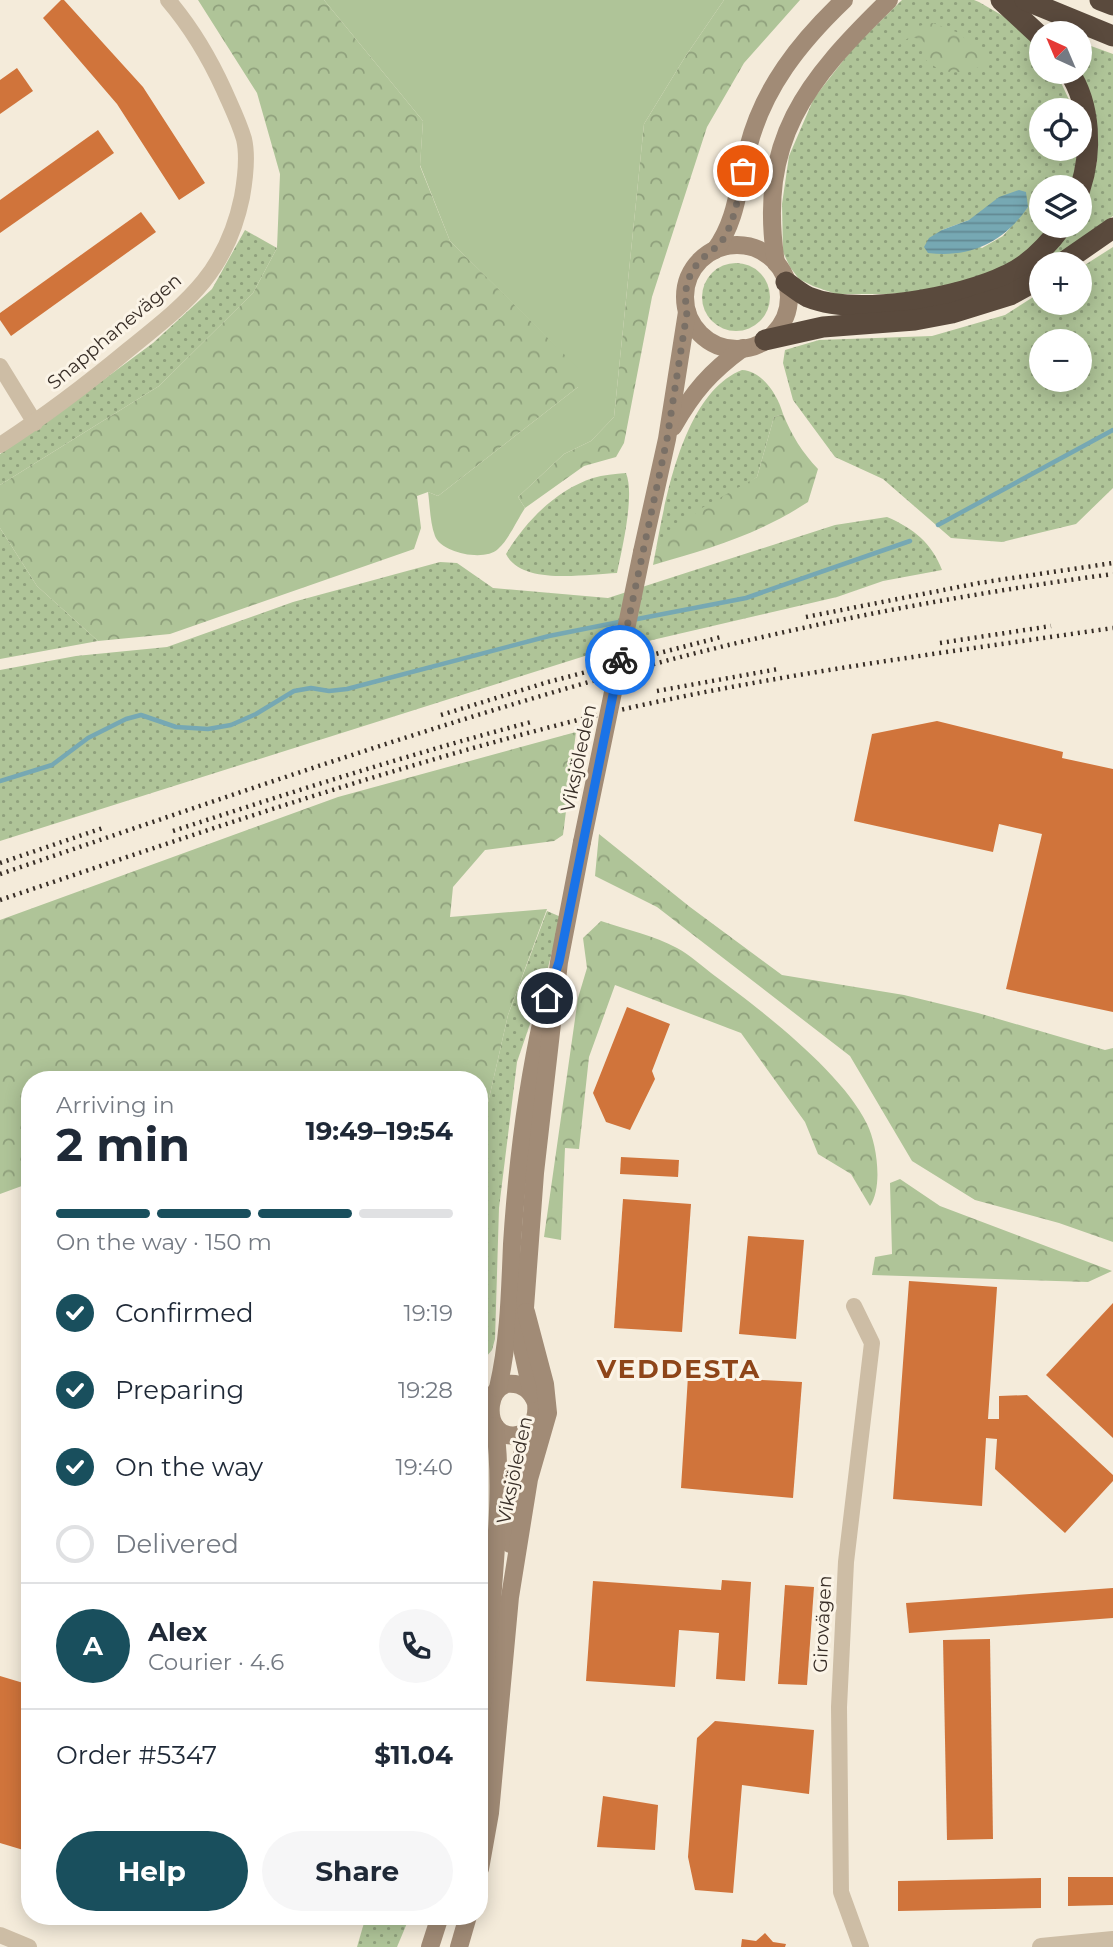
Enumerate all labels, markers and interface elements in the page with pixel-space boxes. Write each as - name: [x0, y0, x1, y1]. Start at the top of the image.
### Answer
- north arrow: [1029, 21, 1092, 84]
- map controls: [1029, 21, 1092, 392]
- button: locate: [1029, 98, 1092, 161]
- pin: [713, 141, 773, 201]
- icon: bag: [724, 152, 762, 190]
- button: layers: [1029, 175, 1092, 238]
- button: +: [1029, 252, 1092, 315]
- street label: Snapphanevägen: [43, 269, 186, 394]
- button: −: [1029, 329, 1092, 392]
- courier: [585, 625, 655, 695]
- icon: bike: [601, 641, 639, 679]
- street label: Viksjöleden: [556, 702, 601, 814]
- pin: [517, 968, 577, 1028]
- icon: home: [528, 979, 566, 1017]
- text: Arriving in: [56, 1091, 175, 1119]
- text: 19:49–19:54: [306, 1115, 453, 1147]
- text: 2 min: [56, 1116, 190, 1173]
- text: On the way · 150 m: [56, 1228, 272, 1256]
- icon: check: [56, 1294, 94, 1332]
- text: Confirmed: [115, 1297, 254, 1329]
- text: 19:19: [404, 1299, 453, 1327]
- district label: VEDDESTA: [596, 1353, 761, 1385]
- icon: check: [56, 1371, 94, 1409]
- text: Preparing: [115, 1374, 244, 1406]
- text: 19:28: [398, 1376, 453, 1404]
- street label: Viksjöleden: [492, 1414, 537, 1526]
- icon: check: [56, 1448, 94, 1486]
- text: On the way: [115, 1451, 263, 1483]
- text: 19:40: [395, 1453, 453, 1481]
- text: Delivered: [115, 1528, 239, 1560]
- street label: Girovägen: [808, 1575, 837, 1673]
- button: phone: [379, 1609, 453, 1683]
- text: Alex: [148, 1616, 207, 1648]
- text: A: [83, 1630, 103, 1662]
- text: Courier · 4.6: [148, 1648, 284, 1676]
- text: Order #5347: [56, 1739, 217, 1771]
- text: $11.04: [374, 1739, 453, 1771]
- button: Help: [56, 1831, 248, 1911]
- button: Share: [262, 1831, 453, 1911]

